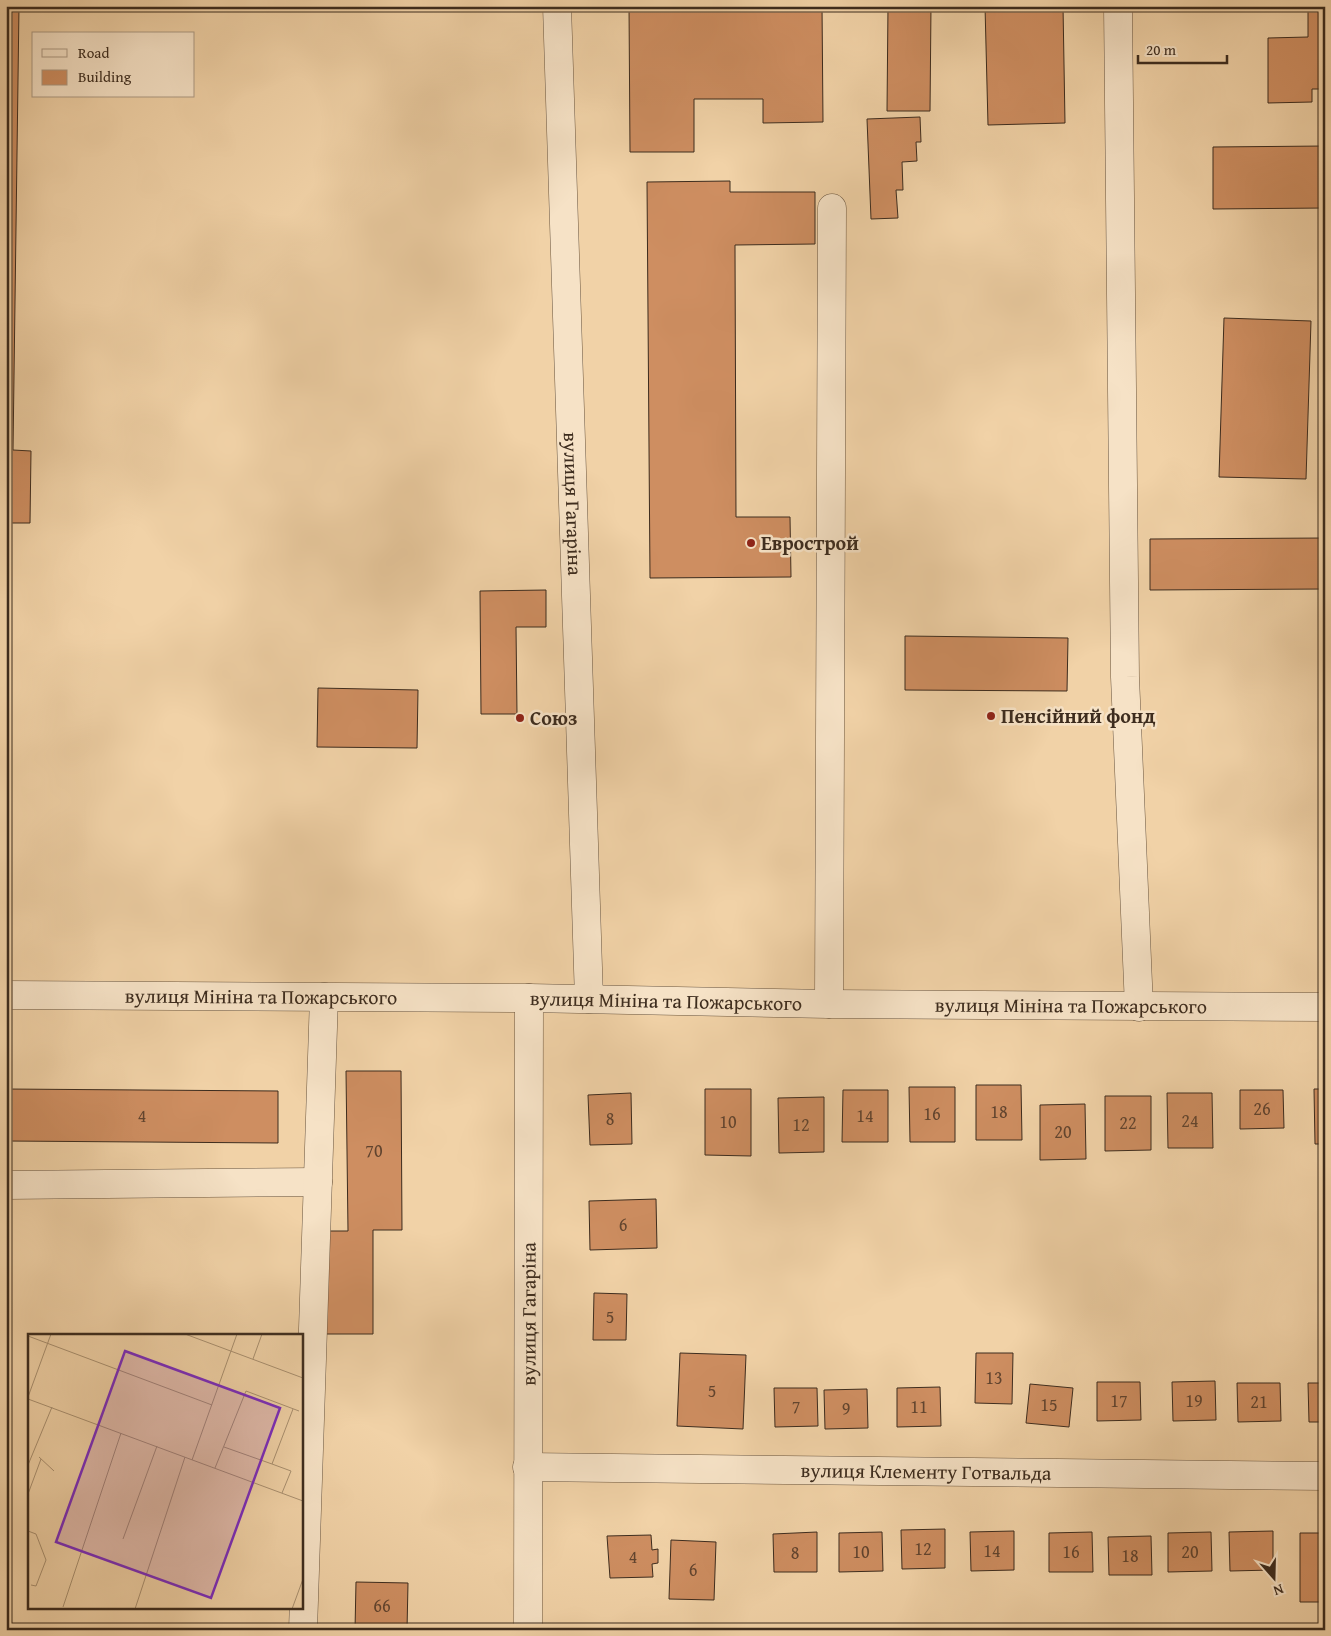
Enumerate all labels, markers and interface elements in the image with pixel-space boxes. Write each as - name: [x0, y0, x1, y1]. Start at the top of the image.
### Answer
- legend: [32, 32, 195, 98]
- scale bar: [1138, 32, 1227, 64]
- text: 20 m: [1146, 39, 1177, 60]
- text: Road: [78, 42, 109, 63]
- text: Building: [78, 66, 132, 87]
- street label: вулиця Гагаріна: [557, 431, 590, 576]
- place label: Еврострой: [761, 528, 859, 557]
- marker: Еврострой: [745, 537, 757, 549]
- place label: Пенсійний фонд: [1001, 701, 1156, 730]
- place label: Союз: [530, 703, 577, 732]
- marker: Пенсійний фонд: [985, 710, 997, 722]
- marker: Союз: [514, 712, 526, 724]
- street label: вулиця Мініна та Пожарського: [125, 981, 397, 1011]
- street label: вулиця Мініна та Пожарського: [530, 983, 802, 1017]
- street label: вулиця Мініна та Пожарського: [935, 990, 1207, 1020]
- house number: 26: [1253, 1095, 1271, 1122]
- house number: 18: [990, 1098, 1008, 1125]
- house number: 16: [923, 1100, 941, 1127]
- house number: 4: [138, 1102, 146, 1129]
- house number: 14: [856, 1102, 874, 1129]
- house number: 8: [606, 1105, 614, 1132]
- house number: 24: [1181, 1107, 1199, 1134]
- house number: 10: [719, 1108, 737, 1135]
- house number: 22: [1119, 1109, 1137, 1136]
- house number: 12: [792, 1111, 810, 1138]
- house number: 20: [1054, 1118, 1072, 1145]
- house number: 70: [365, 1137, 383, 1164]
- house number: 6: [619, 1211, 627, 1238]
- street label: вулиця Гагаріна: [513, 1242, 543, 1386]
- house number: 5: [606, 1303, 614, 1330]
- inset map: [28, 1334, 302, 1608]
- house number: 13: [985, 1364, 1003, 1391]
- house number: 5: [708, 1377, 716, 1404]
- house number: 17: [1110, 1387, 1128, 1414]
- house number: 19: [1185, 1387, 1203, 1414]
- house number: 21: [1250, 1388, 1268, 1415]
- house number: 15: [1040, 1391, 1058, 1418]
- house number: 7: [792, 1393, 800, 1420]
- house number: 11: [910, 1393, 928, 1420]
- house number: 9: [842, 1395, 850, 1422]
- street label: вулиця Клементу Готвальда: [800, 1455, 1052, 1487]
- house number: 12: [914, 1535, 932, 1562]
- house number: 14: [983, 1537, 1001, 1564]
- house number: 10: [852, 1538, 870, 1565]
- house number: 16: [1062, 1538, 1080, 1565]
- house number: 20: [1181, 1538, 1199, 1565]
- house number: 8: [791, 1539, 799, 1566]
- house number: 18: [1121, 1542, 1139, 1569]
- house number: 4: [629, 1543, 637, 1570]
- north arrow: [1248, 1554, 1298, 1604]
- house number: 6: [689, 1556, 697, 1583]
- text: N: [1270, 1579, 1286, 1601]
- house number: 66: [373, 1592, 391, 1619]

